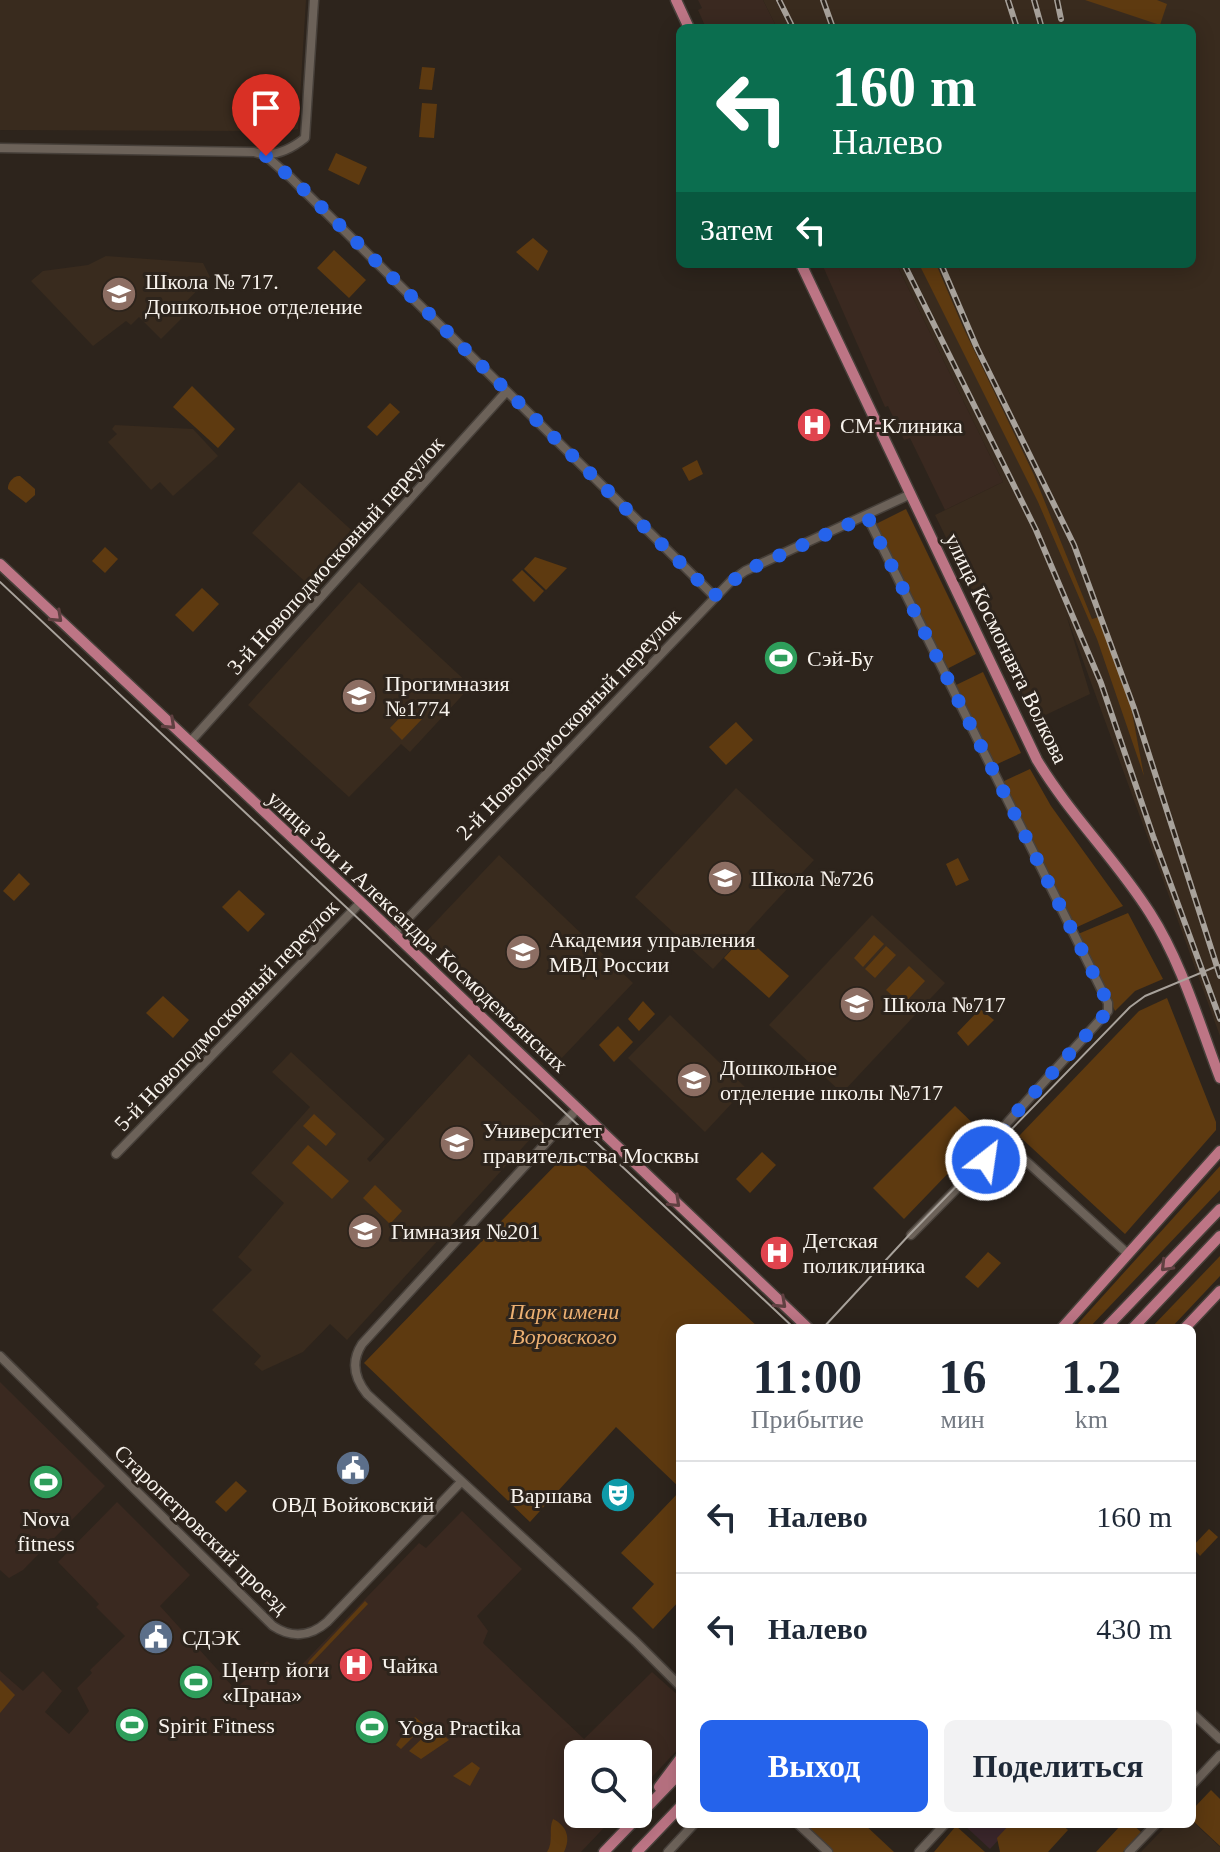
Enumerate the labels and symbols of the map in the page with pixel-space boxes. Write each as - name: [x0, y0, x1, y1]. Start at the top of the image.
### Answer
- pin: [232, 74, 300, 156]
- place label: Школа № 717. Дошкольное отделение: [145, 269, 363, 319]
- school or university icon: Школа № 717. Дошкольное отделение: [100, 275, 138, 313]
- hospital icon: СМ-Клиника: [795, 406, 833, 444]
- place label: СМ-Клиника: [840, 413, 963, 438]
- street label: 3-й Новоподмосковный переулок: [222, 431, 449, 679]
- street label: улица Космонавта Волкова: [940, 529, 1073, 768]
- street label: 2-й Новоподмосковный переулок: [451, 603, 686, 845]
- one-way arrow: [48, 608, 62, 623]
- sports icon: Сэй-Бу: [762, 639, 800, 677]
- place label: Сэй-Бу: [807, 646, 874, 671]
- place label: Прогимназия №1774: [385, 671, 510, 721]
- school or university icon: Прогимназия №1774: [340, 677, 378, 715]
- one-way arrow: [161, 714, 175, 729]
- street label: улица Зои и Александра Космодемьянских: [262, 785, 573, 1077]
- school or university icon: Школа №726: [706, 859, 744, 897]
- place label: Школа №726: [751, 866, 874, 891]
- street label: 5-й Новоподмосковный переулок: [109, 894, 344, 1136]
- place label: Академия управления МВД России: [549, 927, 755, 977]
- school or university icon: Академия управления МВД России: [504, 933, 542, 971]
- school or university icon: Школа №717: [838, 985, 876, 1023]
- place label: Школа №717: [883, 992, 1006, 1017]
- place label: Дошкольное отделение школы №717: [720, 1055, 943, 1105]
- school or university icon: Дошкольное отделение школы №717: [675, 1061, 713, 1099]
- place label: Университет правительства Москвы: [483, 1118, 699, 1168]
- position arrow: [944, 1118, 1028, 1202]
- school or university icon: Университет правительства Москвы: [438, 1124, 476, 1162]
- one-way arrow: [665, 1192, 680, 1206]
- school or university icon: Гимназия №201: [346, 1212, 384, 1250]
- place label: Гимназия №201: [391, 1219, 540, 1244]
- place label: Детская поликлиника: [803, 1228, 926, 1278]
- hospital icon: Детская поликлиника: [758, 1234, 796, 1272]
- one-way arrow: [1161, 1257, 1175, 1271]
- one-way arrow: [771, 1293, 786, 1307]
- park label: Парк имени Воровского: [508, 1299, 619, 1349]
- street label: Старопетровский проезд: [109, 1440, 294, 1619]
- public building icon: ОВД Войковский: [334, 1449, 372, 1487]
- sports icon: Nova fitness: [27, 1463, 65, 1501]
- theatre icon: Варшава: [599, 1476, 637, 1514]
- place label: Варшава: [510, 1483, 592, 1508]
- place label: ОВД Войковский: [272, 1492, 434, 1517]
- place label: Nova fitness: [17, 1506, 75, 1556]
- public building icon: СДЭК: [137, 1618, 175, 1656]
- place label: СДЭК: [182, 1625, 241, 1650]
- hospital icon: Чайка: [337, 1646, 375, 1684]
- place label: Чайка: [382, 1653, 438, 1678]
- place label: Центр йоги «Прана»: [222, 1657, 330, 1707]
- sports icon: Центр йоги «Прана»: [177, 1663, 215, 1701]
- sports icon: Spirit Fitness: [113, 1706, 151, 1744]
- sports icon: Yoga Practika: [353, 1708, 391, 1746]
- place label: Spirit Fitness: [158, 1713, 275, 1738]
- place label: Yoga Practika: [398, 1715, 521, 1740]

